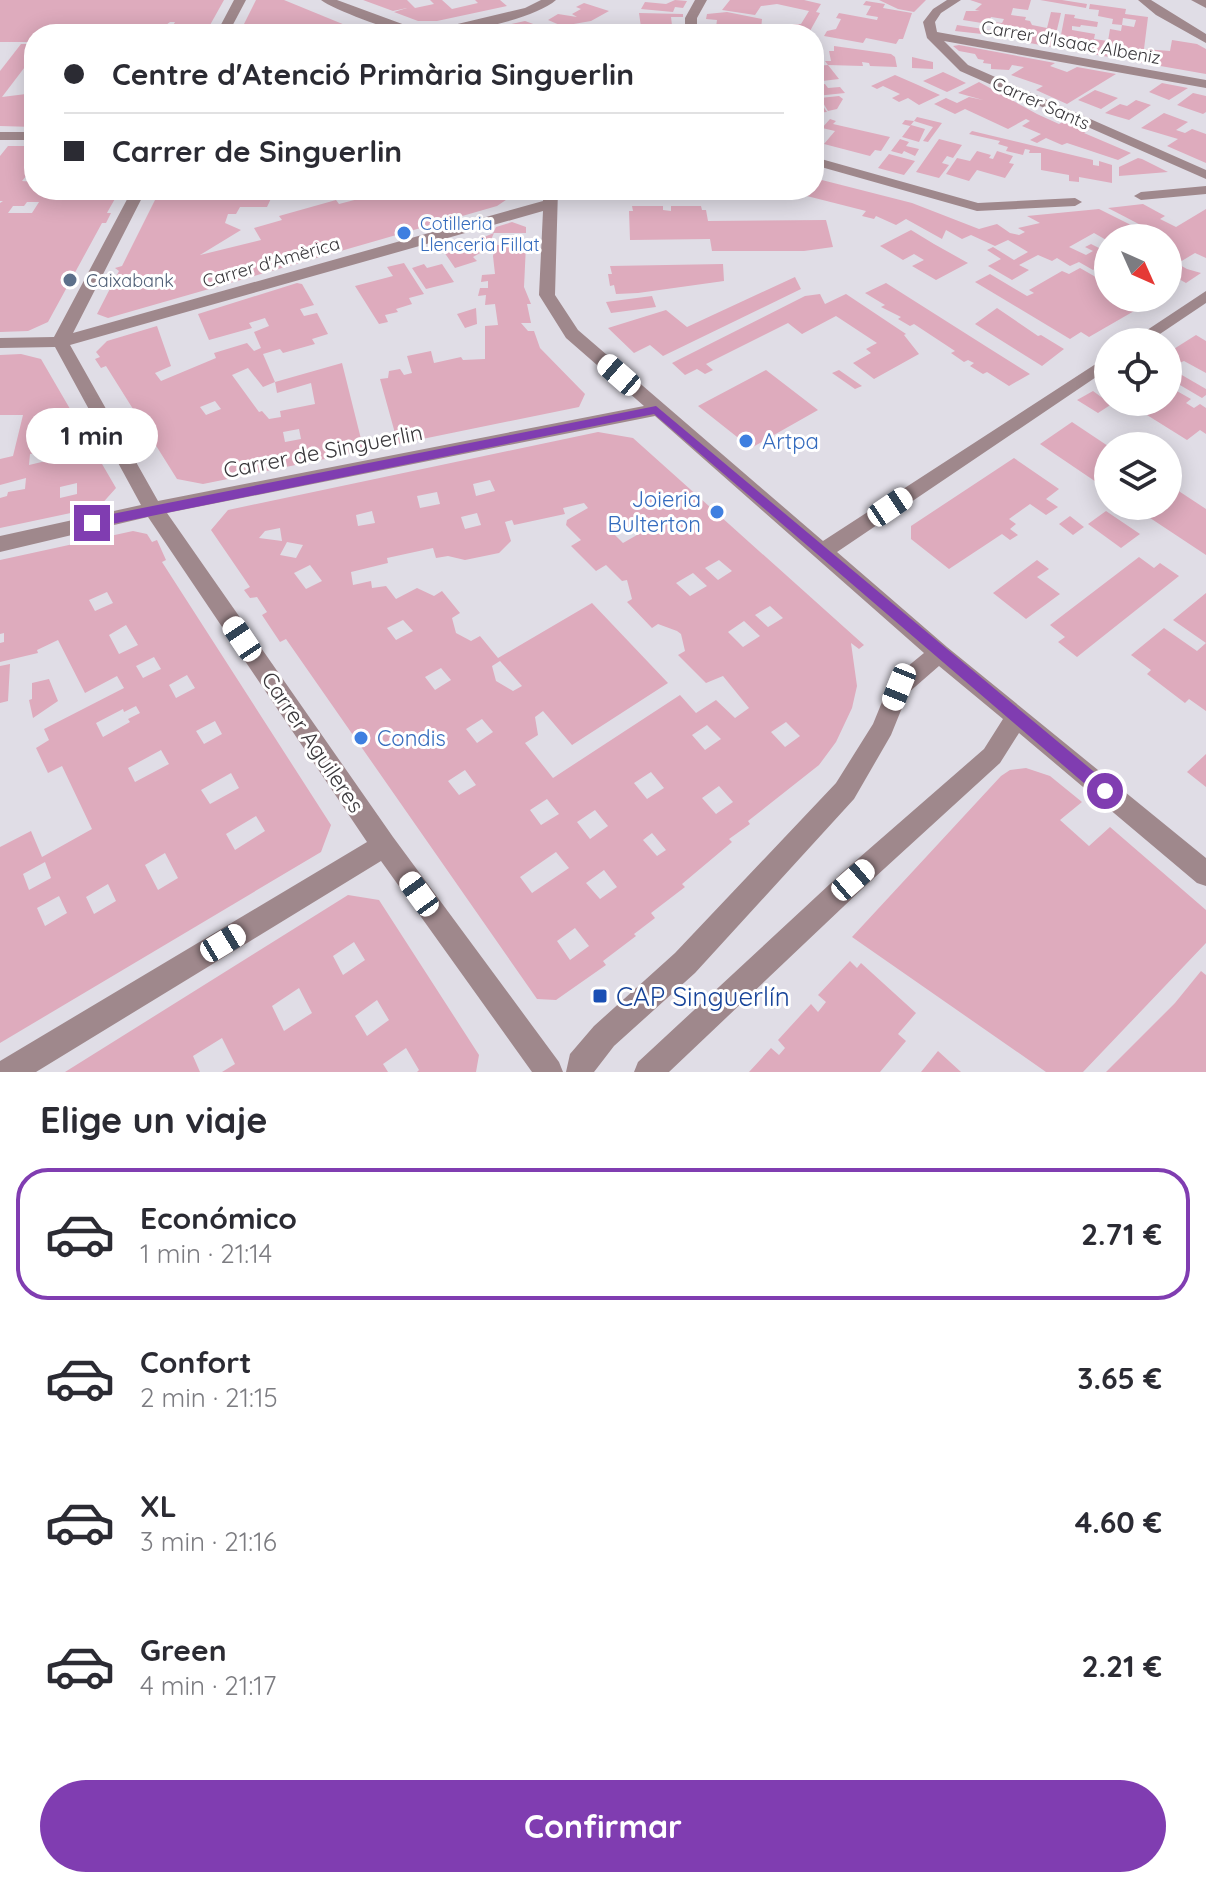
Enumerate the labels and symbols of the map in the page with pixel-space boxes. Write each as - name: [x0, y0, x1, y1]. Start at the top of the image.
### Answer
- street label: Carrer d'Isaac Albeniz: [980, 15, 1162, 69]
- street label: Carrer Sants: [989, 71, 1093, 135]
- place label: Cotilleria Llenceria Fillat: [420, 212, 540, 256]
- marker: Cotilleria Llenceria Fillat: [395, 224, 413, 242]
- north arrow: [1094, 224, 1182, 312]
- street label: Carrer d'Amèrica: [200, 231, 342, 293]
- place label: Caixabank: [86, 269, 174, 292]
- marker: Caixabank: [61, 271, 79, 289]
- car: [593, 350, 645, 400]
- callout: 1 min: [26, 407, 158, 463]
- street label: Carrer de Singuerlin: [221, 418, 425, 484]
- place label: Artpa: [762, 427, 819, 455]
- marker: Artpa: [737, 432, 755, 450]
- car: [863, 484, 917, 530]
- place label: Joieria Bulterton: [608, 485, 701, 538]
- marker: Joieria Bulterton: [708, 503, 726, 521]
- route end: [74, 505, 110, 541]
- car: [219, 612, 265, 666]
- car: [879, 660, 919, 714]
- street label: Carrer Aguileres: [256, 666, 370, 818]
- place label: Condis: [377, 724, 446, 752]
- marker: Condis: [352, 729, 370, 747]
- route start: [1087, 773, 1123, 809]
- car: [827, 855, 879, 905]
- car: [395, 868, 443, 920]
- car: [196, 920, 250, 966]
- place label: CAP Singuerlín: [616, 980, 790, 1013]
- marker: CAP Singuerlín: [591, 987, 609, 1005]

